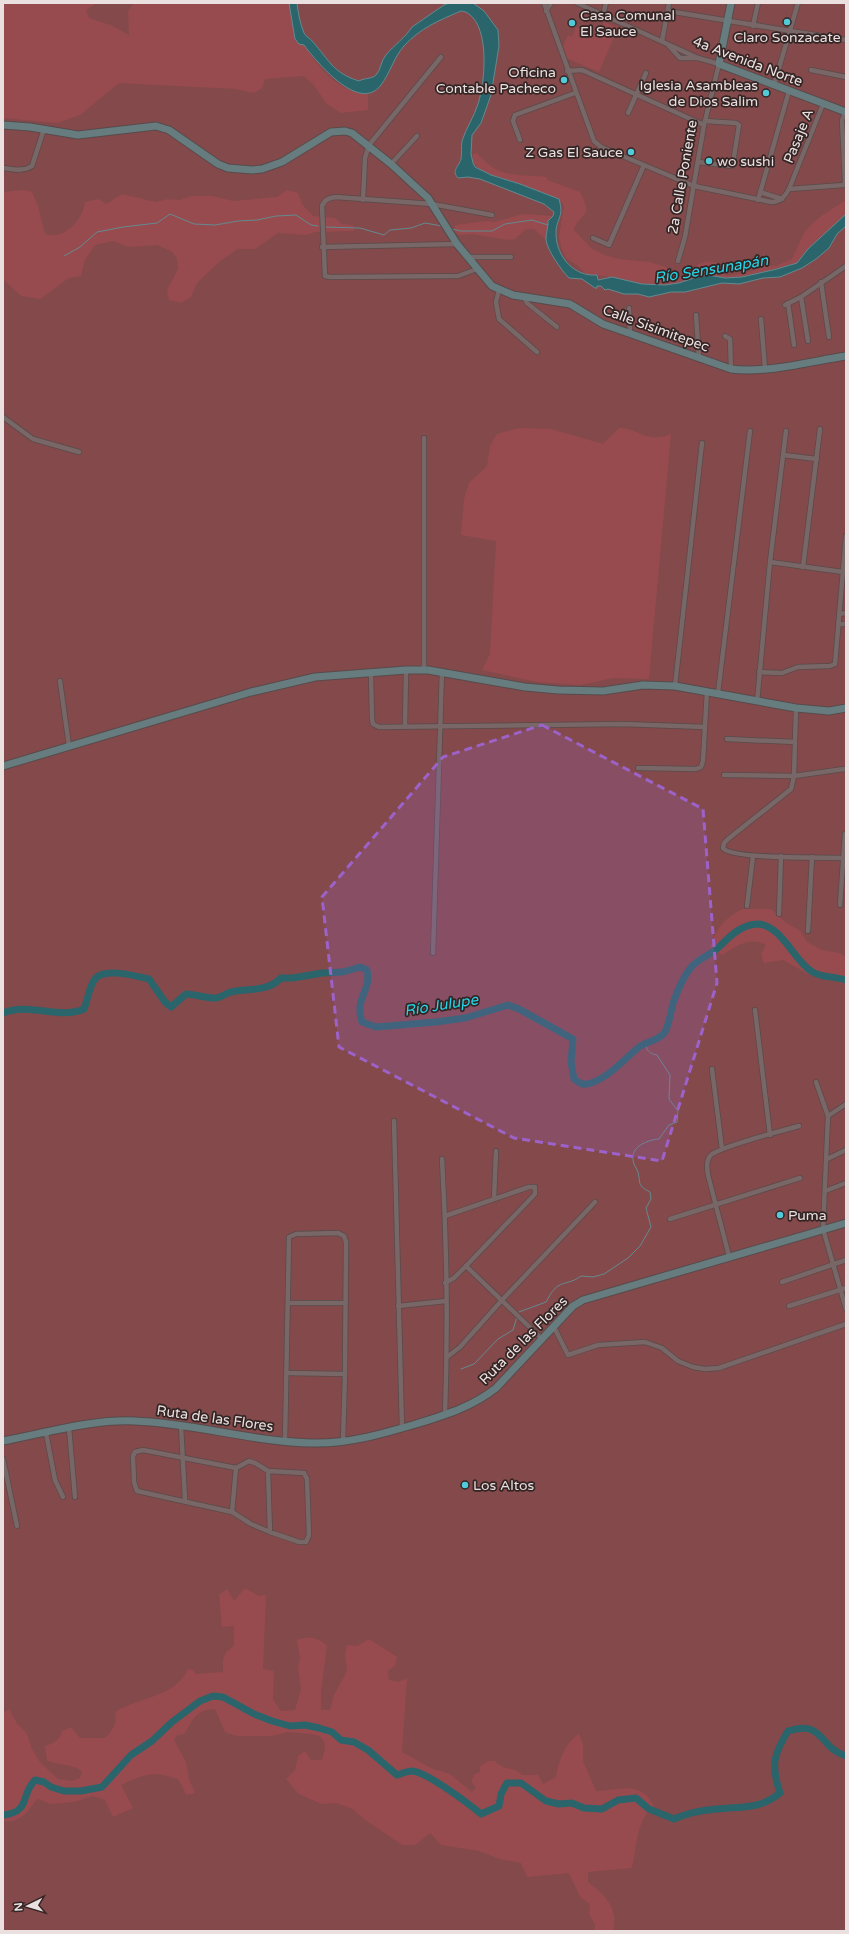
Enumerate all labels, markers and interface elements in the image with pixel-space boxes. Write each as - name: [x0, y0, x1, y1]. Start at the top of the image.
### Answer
- place label: Casa Comunal El Sauce: [580, 7, 675, 40]
- marker: Claro Sonzacate: [782, 17, 792, 27]
- marker: Casa Comunal El Sauce: [567, 18, 577, 28]
- place label: Claro Sonzacate: [733, 29, 841, 46]
- street label: 4a Avenida Norte: [691, 33, 805, 90]
- place label: Oficina Contable Pacheco: [436, 64, 556, 97]
- marker: Oficina Contable Pacheco: [559, 75, 569, 85]
- place label: Iglesia Asambleas de Dios Salim: [640, 77, 758, 110]
- marker: Iglesia Asambleas de Dios Salim: [761, 88, 771, 98]
- street label: Pasaje A: [780, 107, 817, 166]
- street label: 2a Calle Poniente: [664, 119, 701, 236]
- place label: Z Gas El Sauce: [525, 144, 623, 161]
- marker: Z Gas El Sauce: [626, 147, 636, 157]
- place label: wo sushi: [717, 153, 774, 170]
- marker: wo sushi: [704, 156, 714, 166]
- water label: Río Sensunapán: [653, 251, 770, 287]
- street label: Calle Sisimitepec: [600, 301, 711, 356]
- water label: Río Julupe: [403, 990, 481, 1020]
- place label: Puma: [788, 1207, 827, 1224]
- marker: Puma: [775, 1210, 785, 1220]
- street label: Ruta de las Flores: [476, 1293, 571, 1388]
- street label: Ruta de las Flores: [155, 1402, 275, 1435]
- place label: Los Altos: [473, 1477, 535, 1494]
- marker: Los Altos: [460, 1480, 470, 1490]
- north arrow: [8, 1886, 48, 1926]
- text: N: [12, 1902, 25, 1912]

